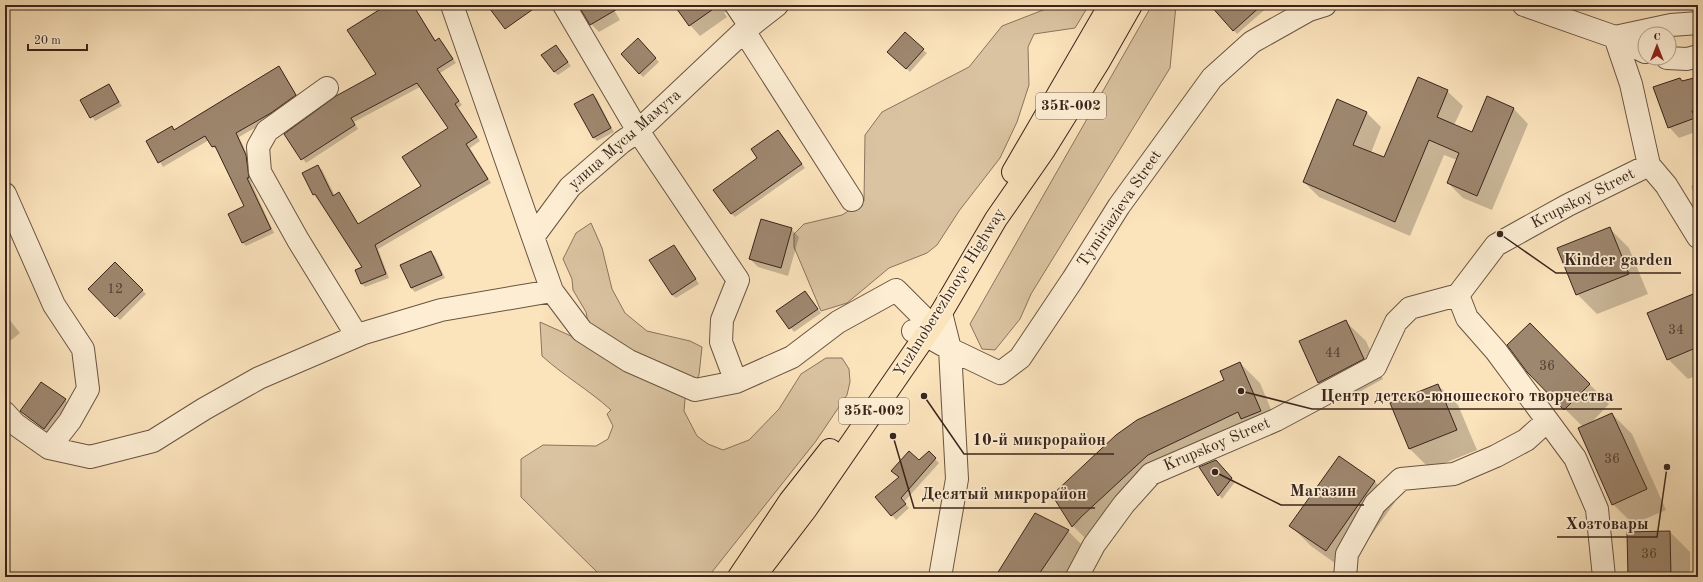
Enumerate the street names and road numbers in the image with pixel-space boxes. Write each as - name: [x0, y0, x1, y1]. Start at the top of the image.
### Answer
- street label: улица Мусы Мамута: [566, 87, 684, 193]
- road number: 35К-002: [1036, 93, 1106, 119]
- street label: Tymiriazieva Street: [1075, 147, 1165, 270]
- street label: Krupskoy Street: [1529, 166, 1638, 232]
- street label: Yuzhnoberezhnoye Highway: [891, 205, 1009, 380]
- road number: 35К-002: [839, 398, 909, 424]
- street label: Krupskoy Street: [1161, 415, 1273, 475]

